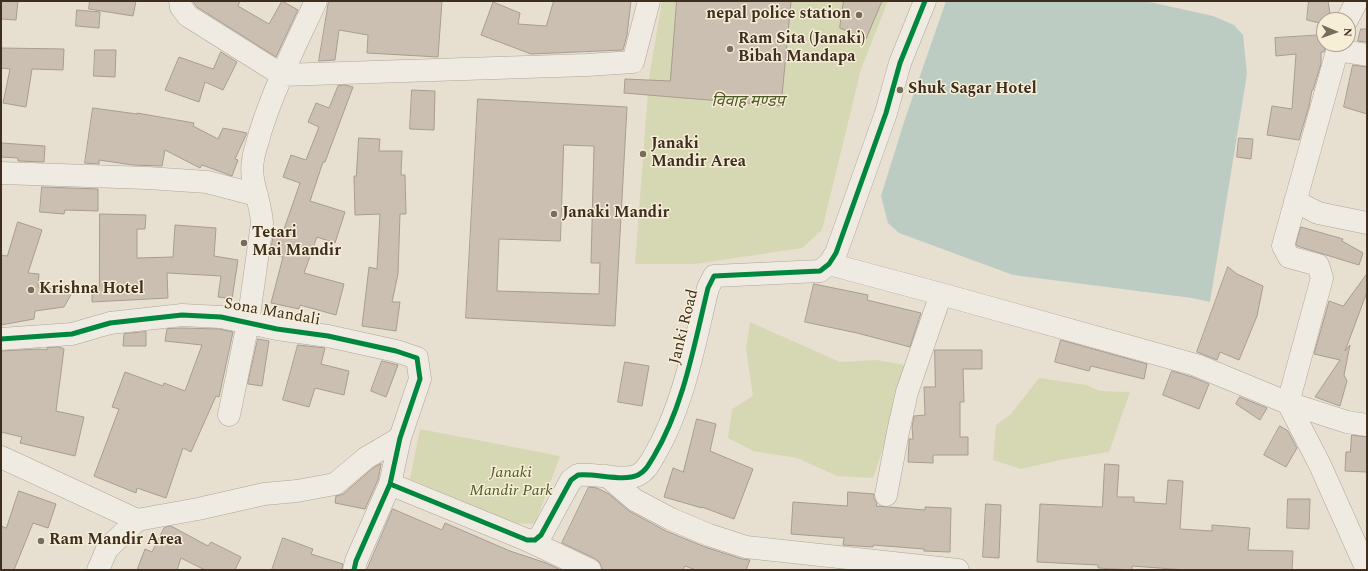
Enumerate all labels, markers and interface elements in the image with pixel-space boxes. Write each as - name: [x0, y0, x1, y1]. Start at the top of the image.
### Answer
- place label: nepal police station: [706, 5, 851, 25]
- marker: nepal police station: [854, 10, 864, 20]
- north arrow: [1316, 12, 1356, 52]
- text: N: [1339, 28, 1356, 37]
- place label: Ram Sita (Janaki) Bibah Mandapa: [738, 30, 865, 68]
- marker: Ram Sita (Janaki) Bibah Mandapa: [725, 44, 735, 54]
- place label: Shuk Sagar Hotel: [908, 80, 1037, 100]
- marker: Shuk Sagar Hotel: [895, 85, 905, 95]
- park label: विवाह मण्डप: [711, 93, 785, 113]
- place label: Janaki Mandir Area: [651, 135, 746, 173]
- marker: Janaki Mandir Area: [638, 149, 648, 159]
- place label: Janaki Mandir: [562, 204, 669, 224]
- marker: Janaki Mandir: [549, 209, 559, 219]
- place label: Tetari Mai Mandir: [252, 224, 341, 262]
- marker: Tetari Mai Mandir: [239, 238, 249, 248]
- place label: Krishna Hotel: [39, 280, 144, 300]
- marker: Krishna Hotel: [26, 285, 36, 295]
- street label: Janki Road: [666, 288, 704, 366]
- street label: Sona Mandali: [222, 295, 322, 331]
- park label: Janaki Mandir Park: [469, 464, 553, 502]
- place label: Ram Mandir Area: [49, 531, 182, 551]
- marker: Ram Mandir Area: [36, 536, 46, 546]

